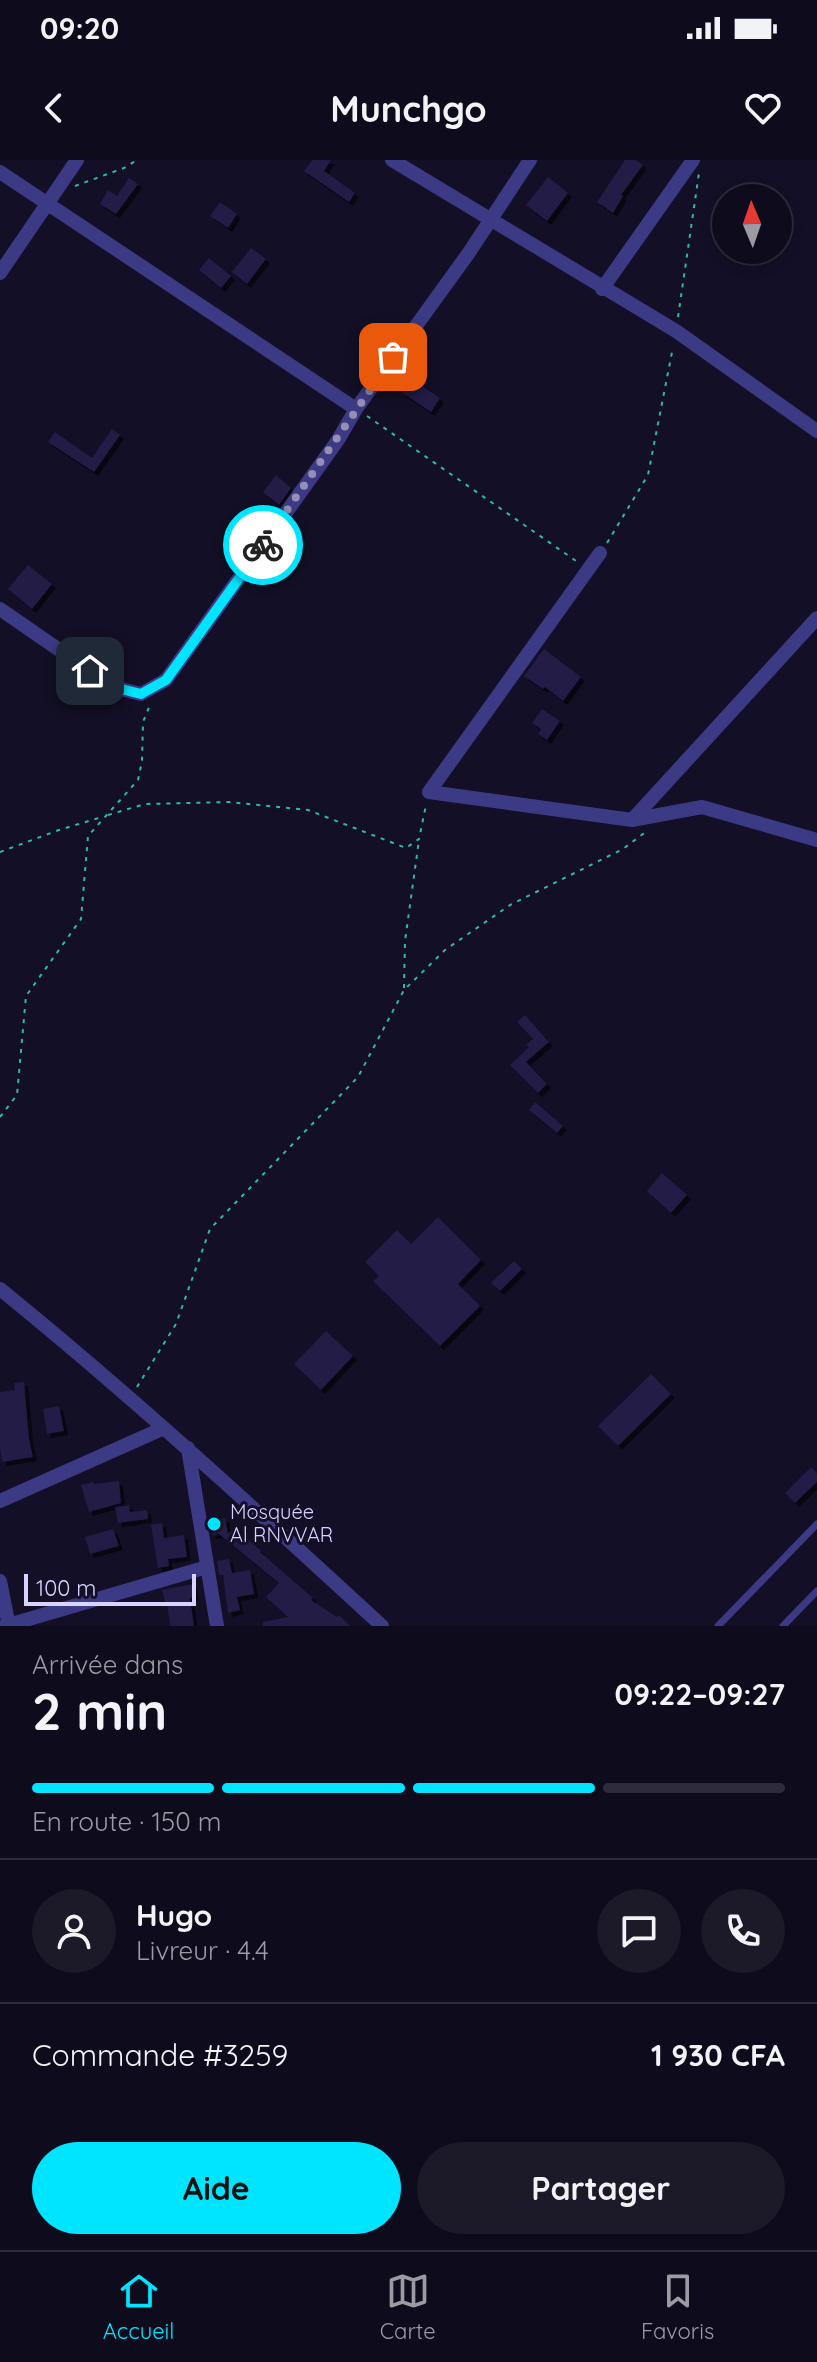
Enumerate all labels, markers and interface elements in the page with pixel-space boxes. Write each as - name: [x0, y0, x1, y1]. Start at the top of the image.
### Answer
- text: 09:20: [40, 9, 119, 47]
- icon: back: [32, 86, 76, 130]
- text: Munchgo: [330, 86, 487, 131]
- icon: heart: [741, 86, 785, 130]
- north arrow: [712, 184, 792, 264]
- map controls: [712, 184, 792, 264]
- pin: [359, 323, 427, 391]
- icon: bag: [371, 335, 415, 379]
- courier: [223, 505, 303, 585]
- icon: bike: [241, 523, 285, 567]
- pin: [56, 637, 124, 705]
- icon: home: [68, 649, 112, 693]
- place label: Mosquée Al RNVVAR: [230, 1499, 333, 1547]
- marker: Mosquée Al RNVVAR: [205, 1515, 223, 1533]
- scale bar: [24, 1570, 196, 1606]
- text: 100 m: [36, 1574, 96, 1602]
- text: Arrivée dans: [32, 1648, 183, 1681]
- text: 09:22–09:27: [615, 1675, 785, 1713]
- text: 2 min: [32, 1678, 167, 1743]
- text: En route · 150 m: [32, 1805, 222, 1838]
- button: person: [32, 1889, 116, 1973]
- button: chat: [597, 1889, 681, 1973]
- button: phone: [701, 1889, 785, 1973]
- text: Hugo: [136, 1896, 212, 1934]
- text: Livreur · 4.4: [136, 1934, 269, 1967]
- text: Commande #3259: [32, 2036, 288, 2074]
- text: 1 930 CFA: [651, 2036, 785, 2074]
- button: Aide: [32, 2142, 401, 2234]
- button: Partager: [417, 2142, 785, 2234]
- tab: Accueil: [103, 2269, 174, 2345]
- tab: Carte: [380, 2269, 436, 2345]
- tab: Favoris: [641, 2269, 714, 2345]

